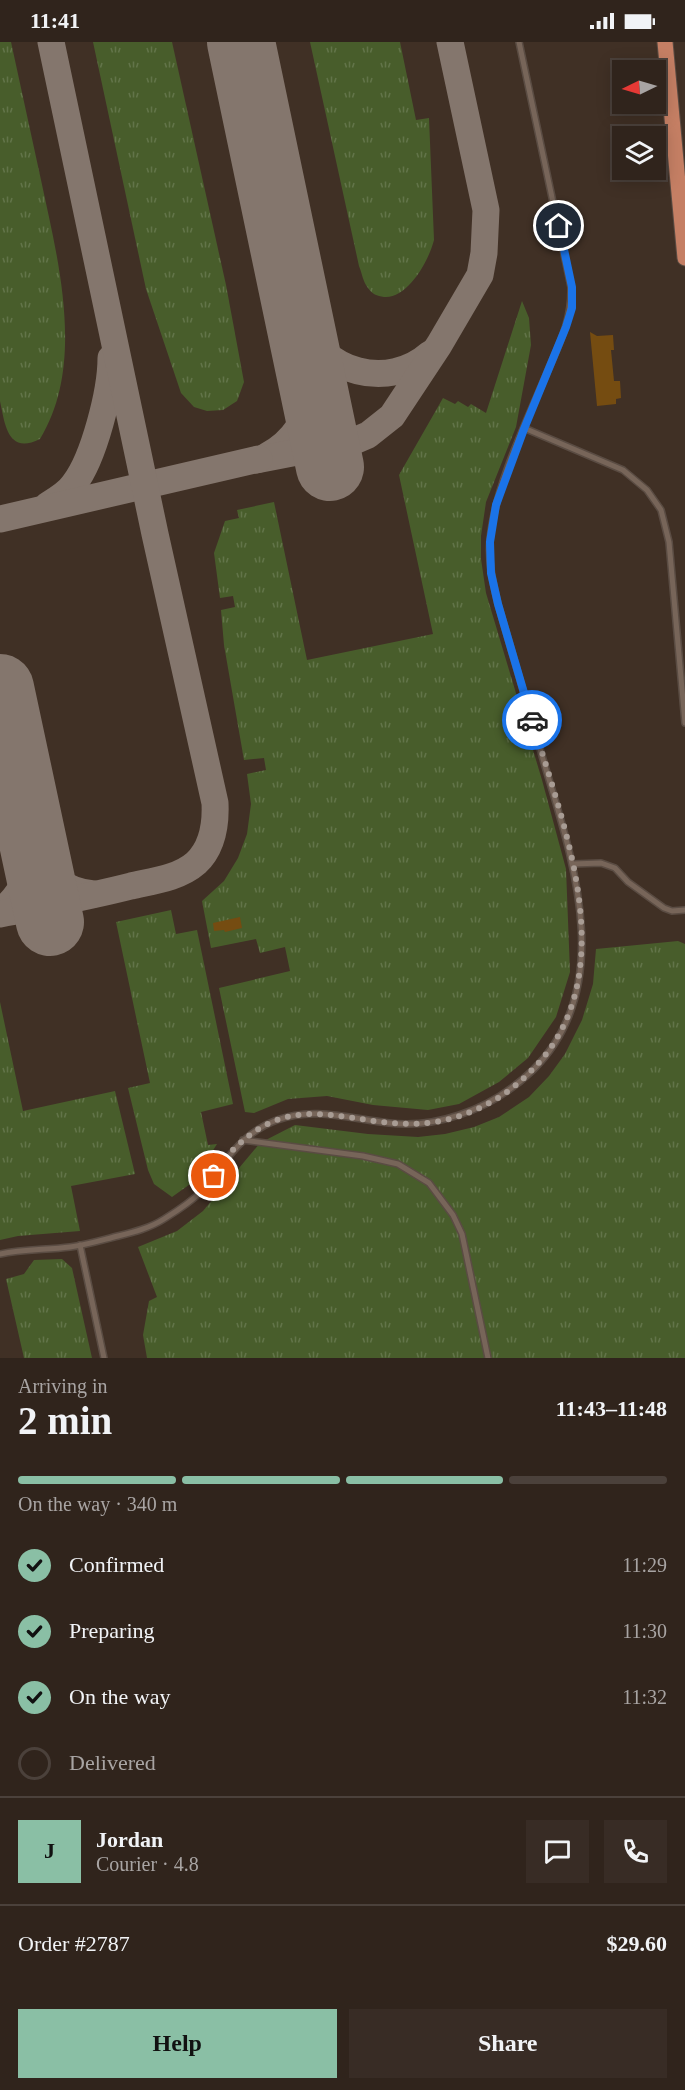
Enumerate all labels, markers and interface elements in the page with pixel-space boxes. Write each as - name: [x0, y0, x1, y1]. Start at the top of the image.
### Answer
- text: 11:41: [30, 8, 80, 33]
- north arrow: [612, 60, 666, 114]
- map controls: [612, 60, 666, 180]
- button: layers: [612, 126, 666, 180]
- pin: [533, 200, 584, 251]
- icon: home: [542, 209, 575, 242]
- courier: [502, 690, 562, 750]
- icon: car: [516, 704, 549, 737]
- pin: [188, 1150, 239, 1201]
- icon: bag: [197, 1159, 230, 1192]
- text: Arriving in: [18, 1375, 107, 1397]
- text: 11:43–11:48: [556, 1396, 667, 1421]
- text: 2 min: [18, 1399, 112, 1442]
- text: On the way · 340 m: [18, 1493, 177, 1515]
- icon: check: [18, 1549, 51, 1582]
- text: Confirmed: [69, 1552, 164, 1577]
- text: 11:29: [622, 1554, 667, 1576]
- icon: check: [18, 1615, 51, 1648]
- text: Preparing: [69, 1618, 155, 1643]
- text: 11:30: [622, 1620, 667, 1642]
- icon: check: [18, 1681, 51, 1714]
- text: On the way: [69, 1684, 170, 1709]
- text: 11:32: [622, 1686, 667, 1708]
- text: Delivered: [69, 1750, 156, 1775]
- button: chat: [526, 1820, 589, 1883]
- button: phone: [604, 1820, 667, 1883]
- text: Jordan: [96, 1827, 163, 1852]
- text: J: [44, 1838, 55, 1863]
- text: Courier · 4.8: [96, 1853, 199, 1875]
- text: Order #2787: [18, 1931, 130, 1956]
- text: $29.60: [607, 1931, 667, 1956]
- button: Help: [18, 2009, 337, 2078]
- button: Share: [349, 2009, 667, 2078]

